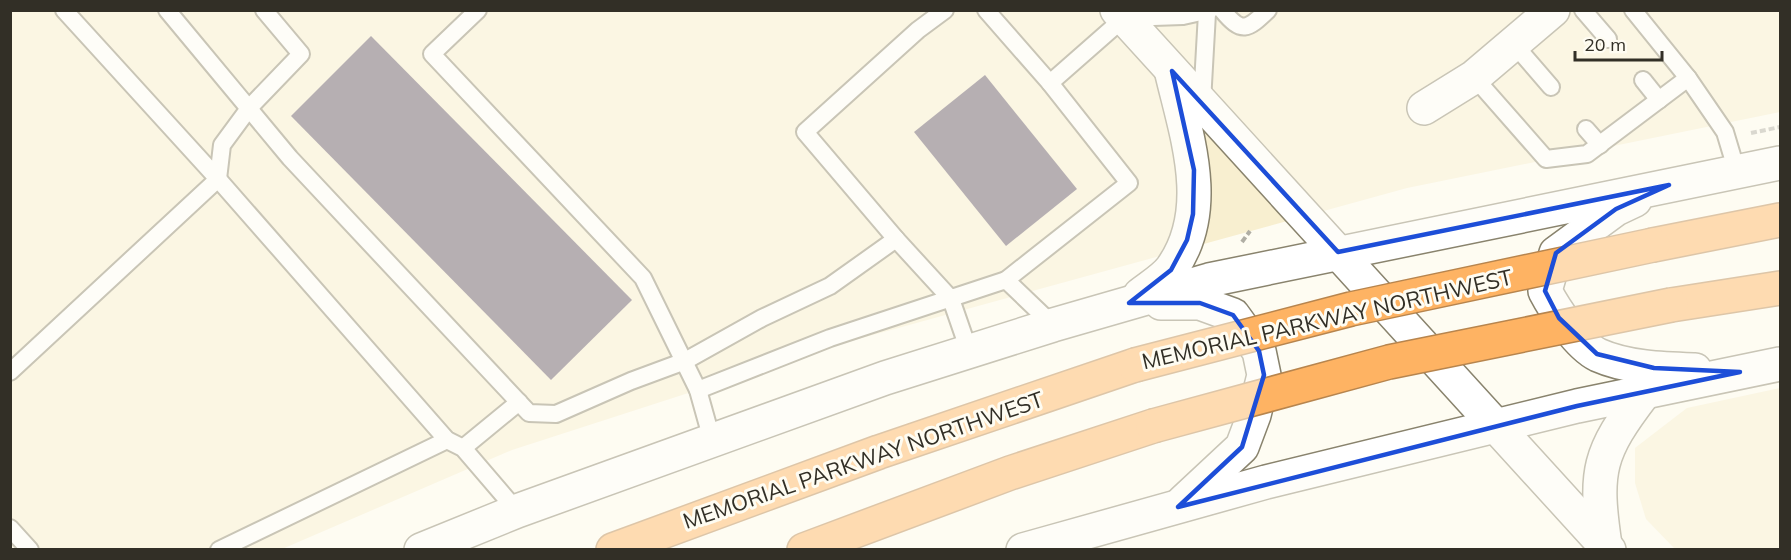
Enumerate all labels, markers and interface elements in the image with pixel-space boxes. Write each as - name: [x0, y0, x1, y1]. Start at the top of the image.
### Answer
- scale bar: [1575, 24, 1662, 62]
- text: 20 m: [1584, 33, 1626, 56]
- street label: MEMORIAL PARKWAY NORTHWEST: [1139, 263, 1515, 375]
- street label: MEMORIAL PARKWAY NORTHWEST: [679, 385, 1047, 535]

